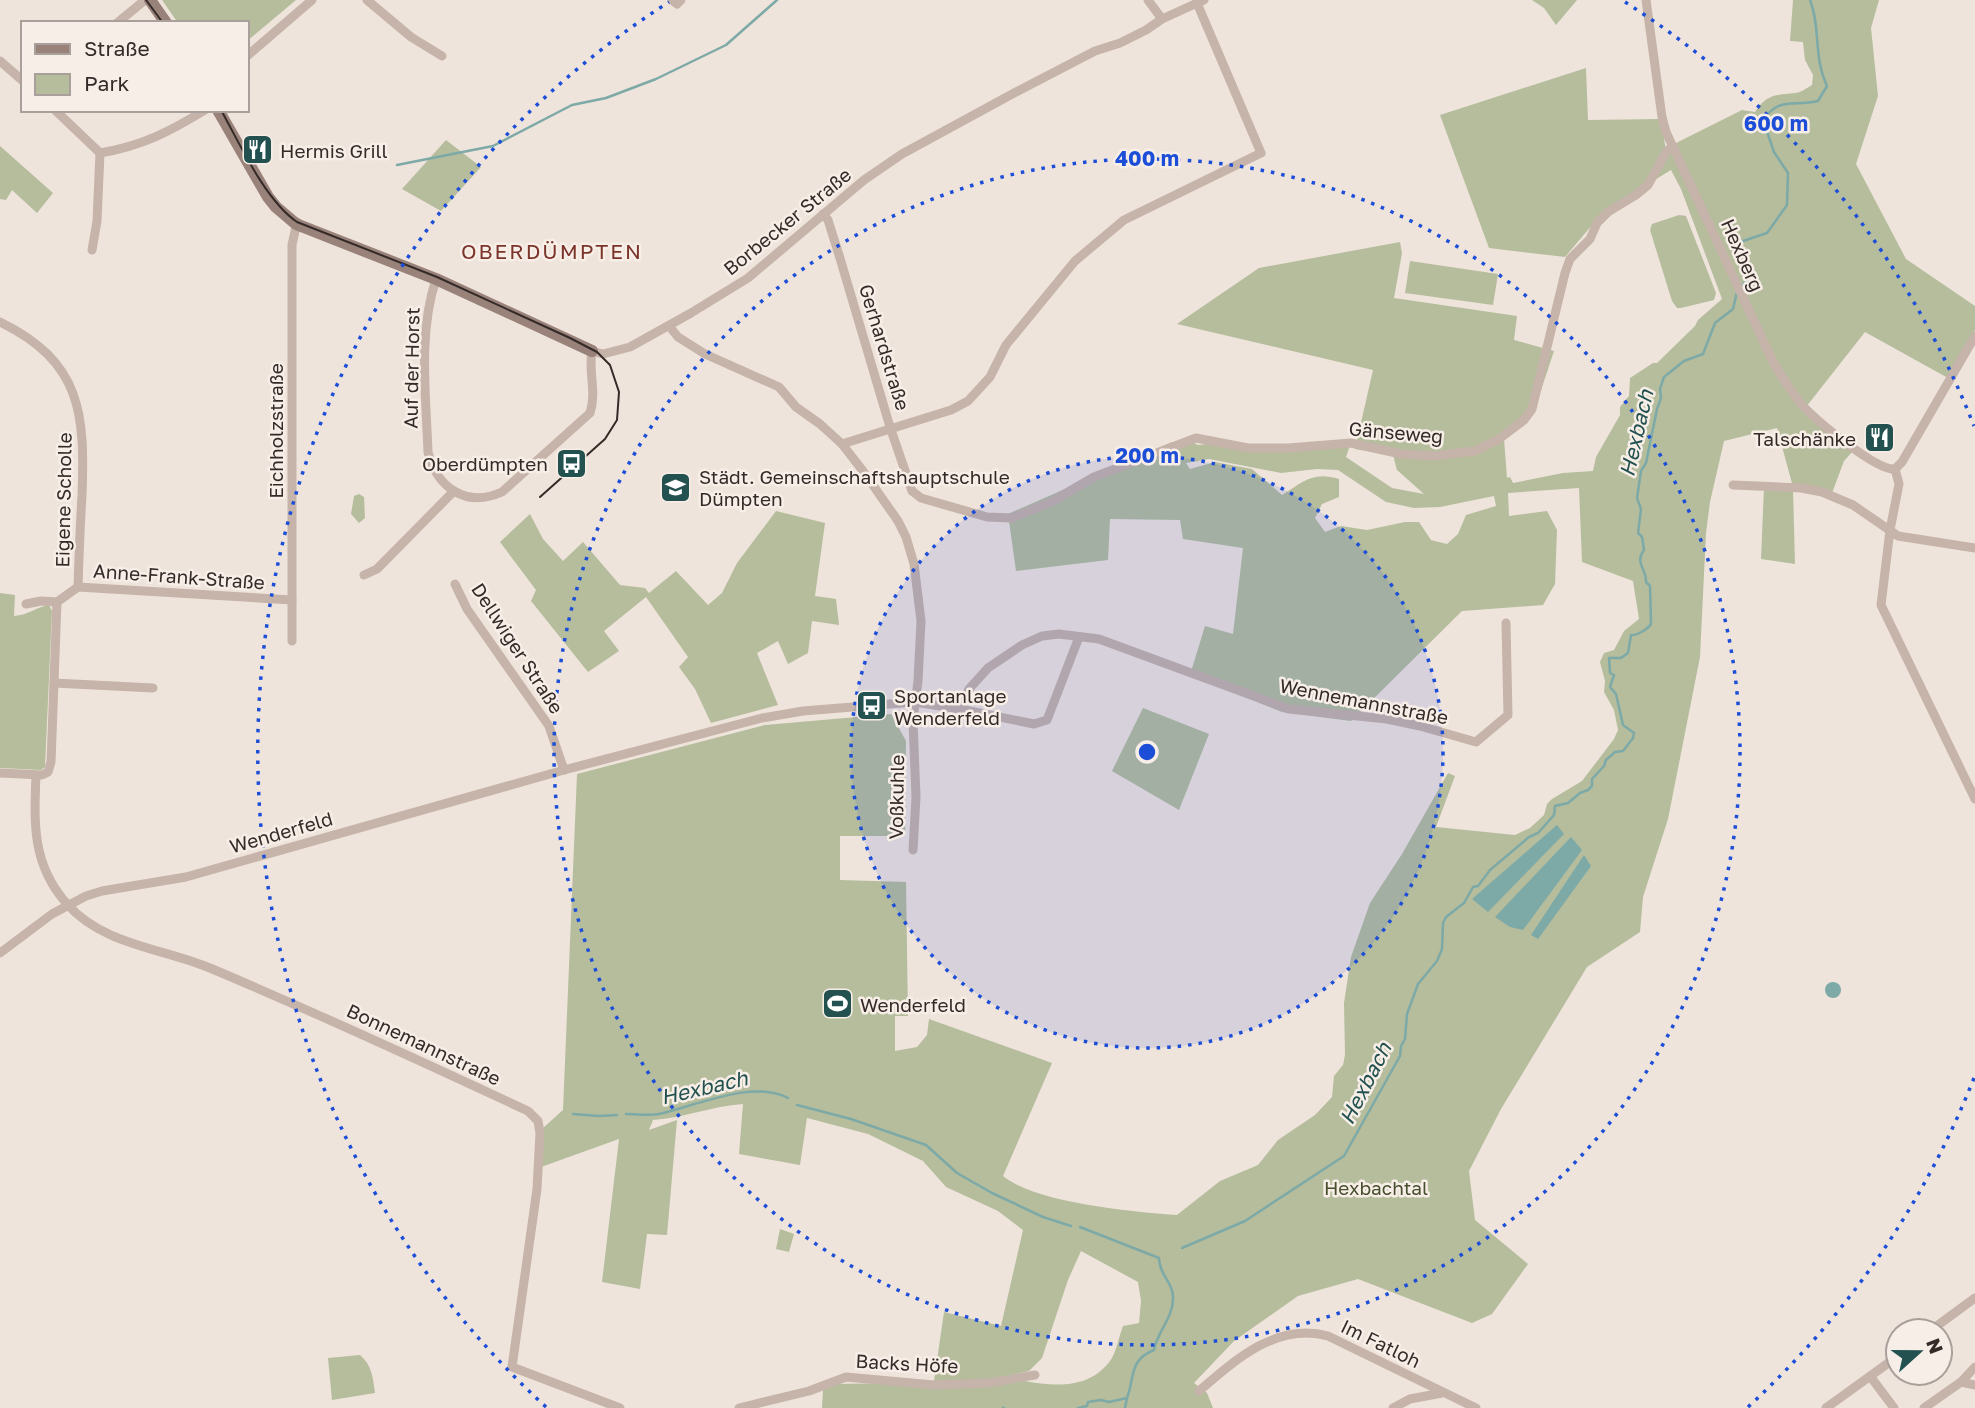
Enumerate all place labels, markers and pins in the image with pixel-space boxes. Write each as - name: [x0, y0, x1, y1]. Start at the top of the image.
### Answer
- restaurant icon: Hermis Grill: [240, 133, 274, 167]
- place label: Hermis Grill: [280, 139, 388, 162]
- restaurant icon: Talschänke: [1862, 421, 1896, 455]
- place label: Talschänke: [1753, 427, 1856, 450]
- bus stop icon: Oberdümpten: [554, 446, 588, 480]
- place label: Oberdümpten: [422, 452, 548, 475]
- place label: Städt. Gemeinschaftshauptschule Dümpten: [699, 465, 1010, 510]
- school or university icon: Städt. Gemeinschaftshauptschule Dümpten: [659, 470, 693, 504]
- place label: Sportanlage Wenderfeld: [894, 684, 1007, 729]
- bus stop icon: Sportanlage Wenderfeld: [854, 689, 888, 723]
- centre of rings: [1135, 740, 1159, 764]
- sports icon: Wenderfeld: [820, 987, 854, 1021]
- place label: Wenderfeld: [860, 993, 966, 1016]

